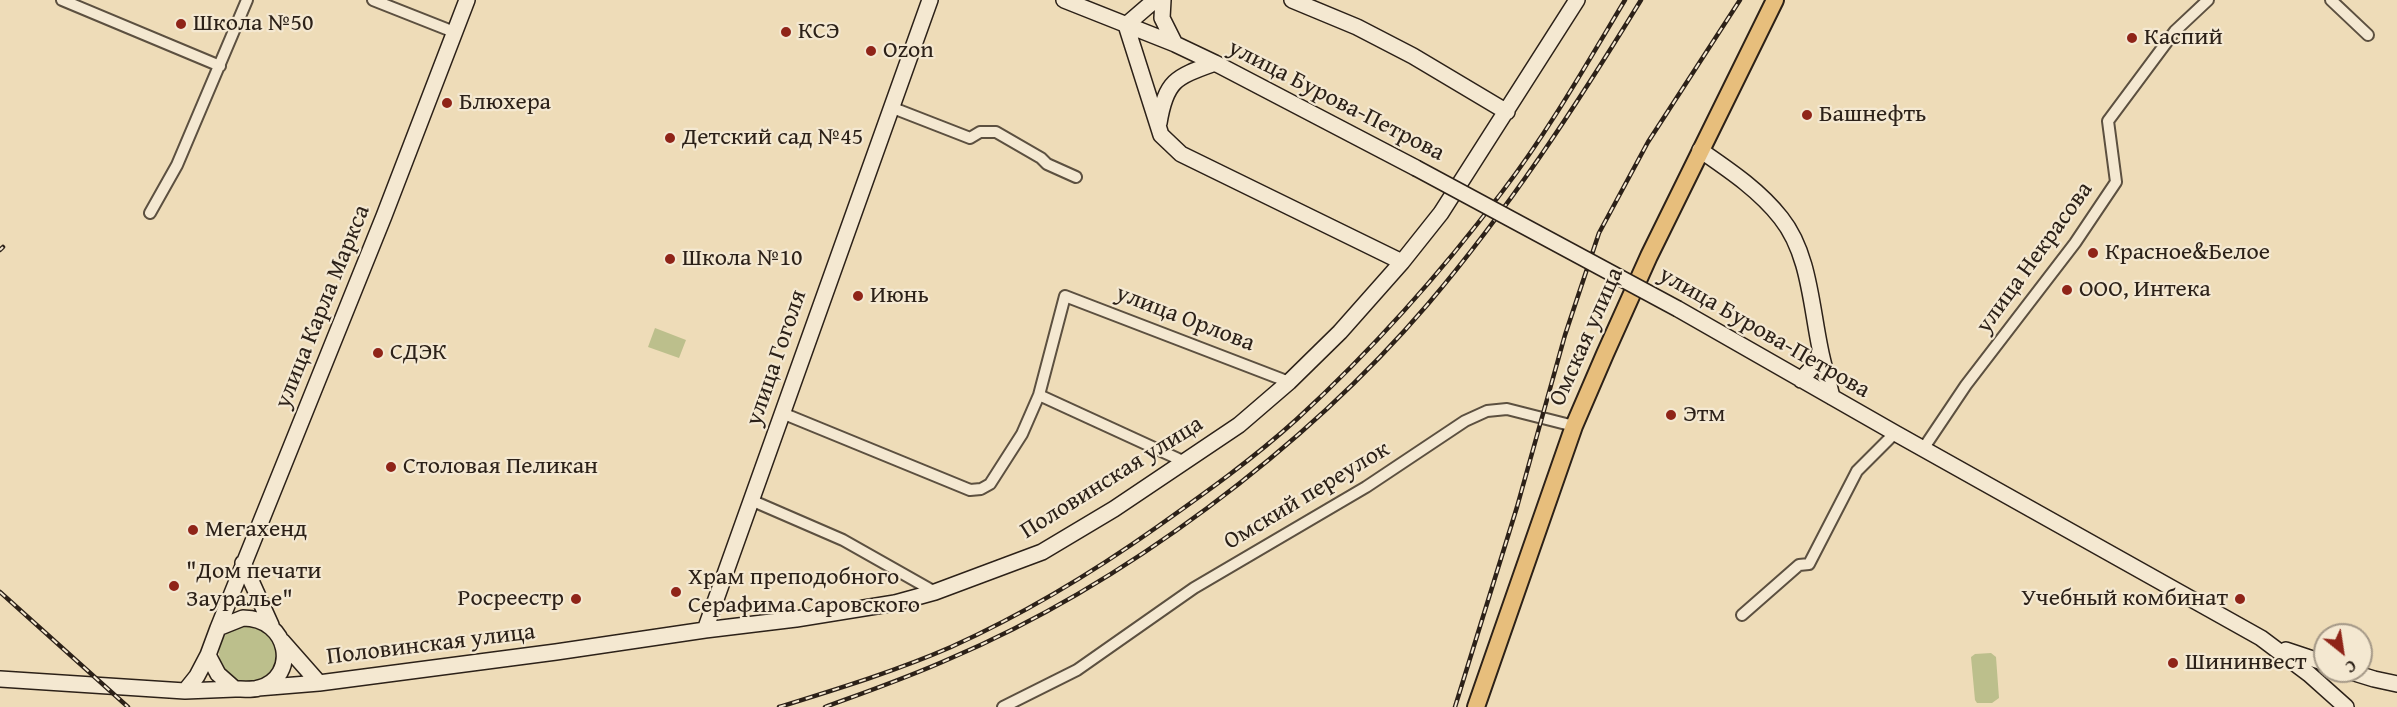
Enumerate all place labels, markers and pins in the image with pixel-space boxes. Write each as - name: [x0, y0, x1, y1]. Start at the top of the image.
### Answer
- place label: Школа №50: [193, 10, 314, 38]
- marker: Школа №50: [174, 17, 188, 31]
- place label: КСЭ: [798, 18, 840, 46]
- place label: Каспий: [2144, 24, 2223, 52]
- marker: КСЭ: [779, 25, 793, 39]
- marker: Каспий: [2125, 31, 2139, 45]
- place label: Ozon: [883, 37, 934, 65]
- marker: Ozon: [864, 44, 878, 58]
- place label: Блюхера: [459, 89, 551, 117]
- marker: Блюхера: [440, 96, 454, 110]
- place label: Башнефть: [1819, 101, 1926, 129]
- marker: Башнефть: [1800, 108, 1814, 122]
- place label: Детский сад №45: [682, 124, 863, 152]
- marker: Детский сад №45: [663, 131, 677, 145]
- place label: Красное&Белое: [2105, 239, 2270, 267]
- place label: Школа №10: [682, 245, 803, 273]
- marker: Красное&Белое: [2086, 246, 2100, 260]
- marker: Школа №10: [663, 252, 677, 266]
- place label: ООО, Интека: [2079, 276, 2211, 304]
- place label: Июнь: [870, 282, 929, 310]
- marker: ООО, Интека: [2060, 283, 2074, 297]
- marker: Июнь: [851, 289, 865, 303]
- place label: СДЭК: [390, 339, 447, 367]
- marker: СДЭК: [371, 346, 385, 360]
- place label: Этм: [1683, 401, 1725, 429]
- marker: Этм: [1664, 408, 1678, 422]
- place label: Столовая Пеликан: [403, 453, 598, 481]
- marker: Столовая Пеликан: [384, 460, 398, 474]
- place label: Мегахенд: [205, 516, 307, 544]
- marker: Мегахенд: [186, 523, 200, 537]
- place label: "Дом печати Зауралье": [186, 558, 321, 614]
- place label: Храм преподобного Серафима Саровского: [688, 564, 920, 620]
- marker: "Дом печати Зауралье": [167, 579, 181, 593]
- place label: Росреестр: [458, 585, 564, 613]
- marker: Храм преподобного Серафима Саровского: [669, 585, 683, 599]
- place label: Учебный комбинат: [2021, 585, 2228, 613]
- marker: Росреестр: [569, 592, 583, 606]
- marker: Учебный комбинат: [2233, 592, 2247, 606]
- place label: Шининвест: [2185, 649, 2307, 677]
- marker: Шининвест: [2166, 656, 2180, 670]

